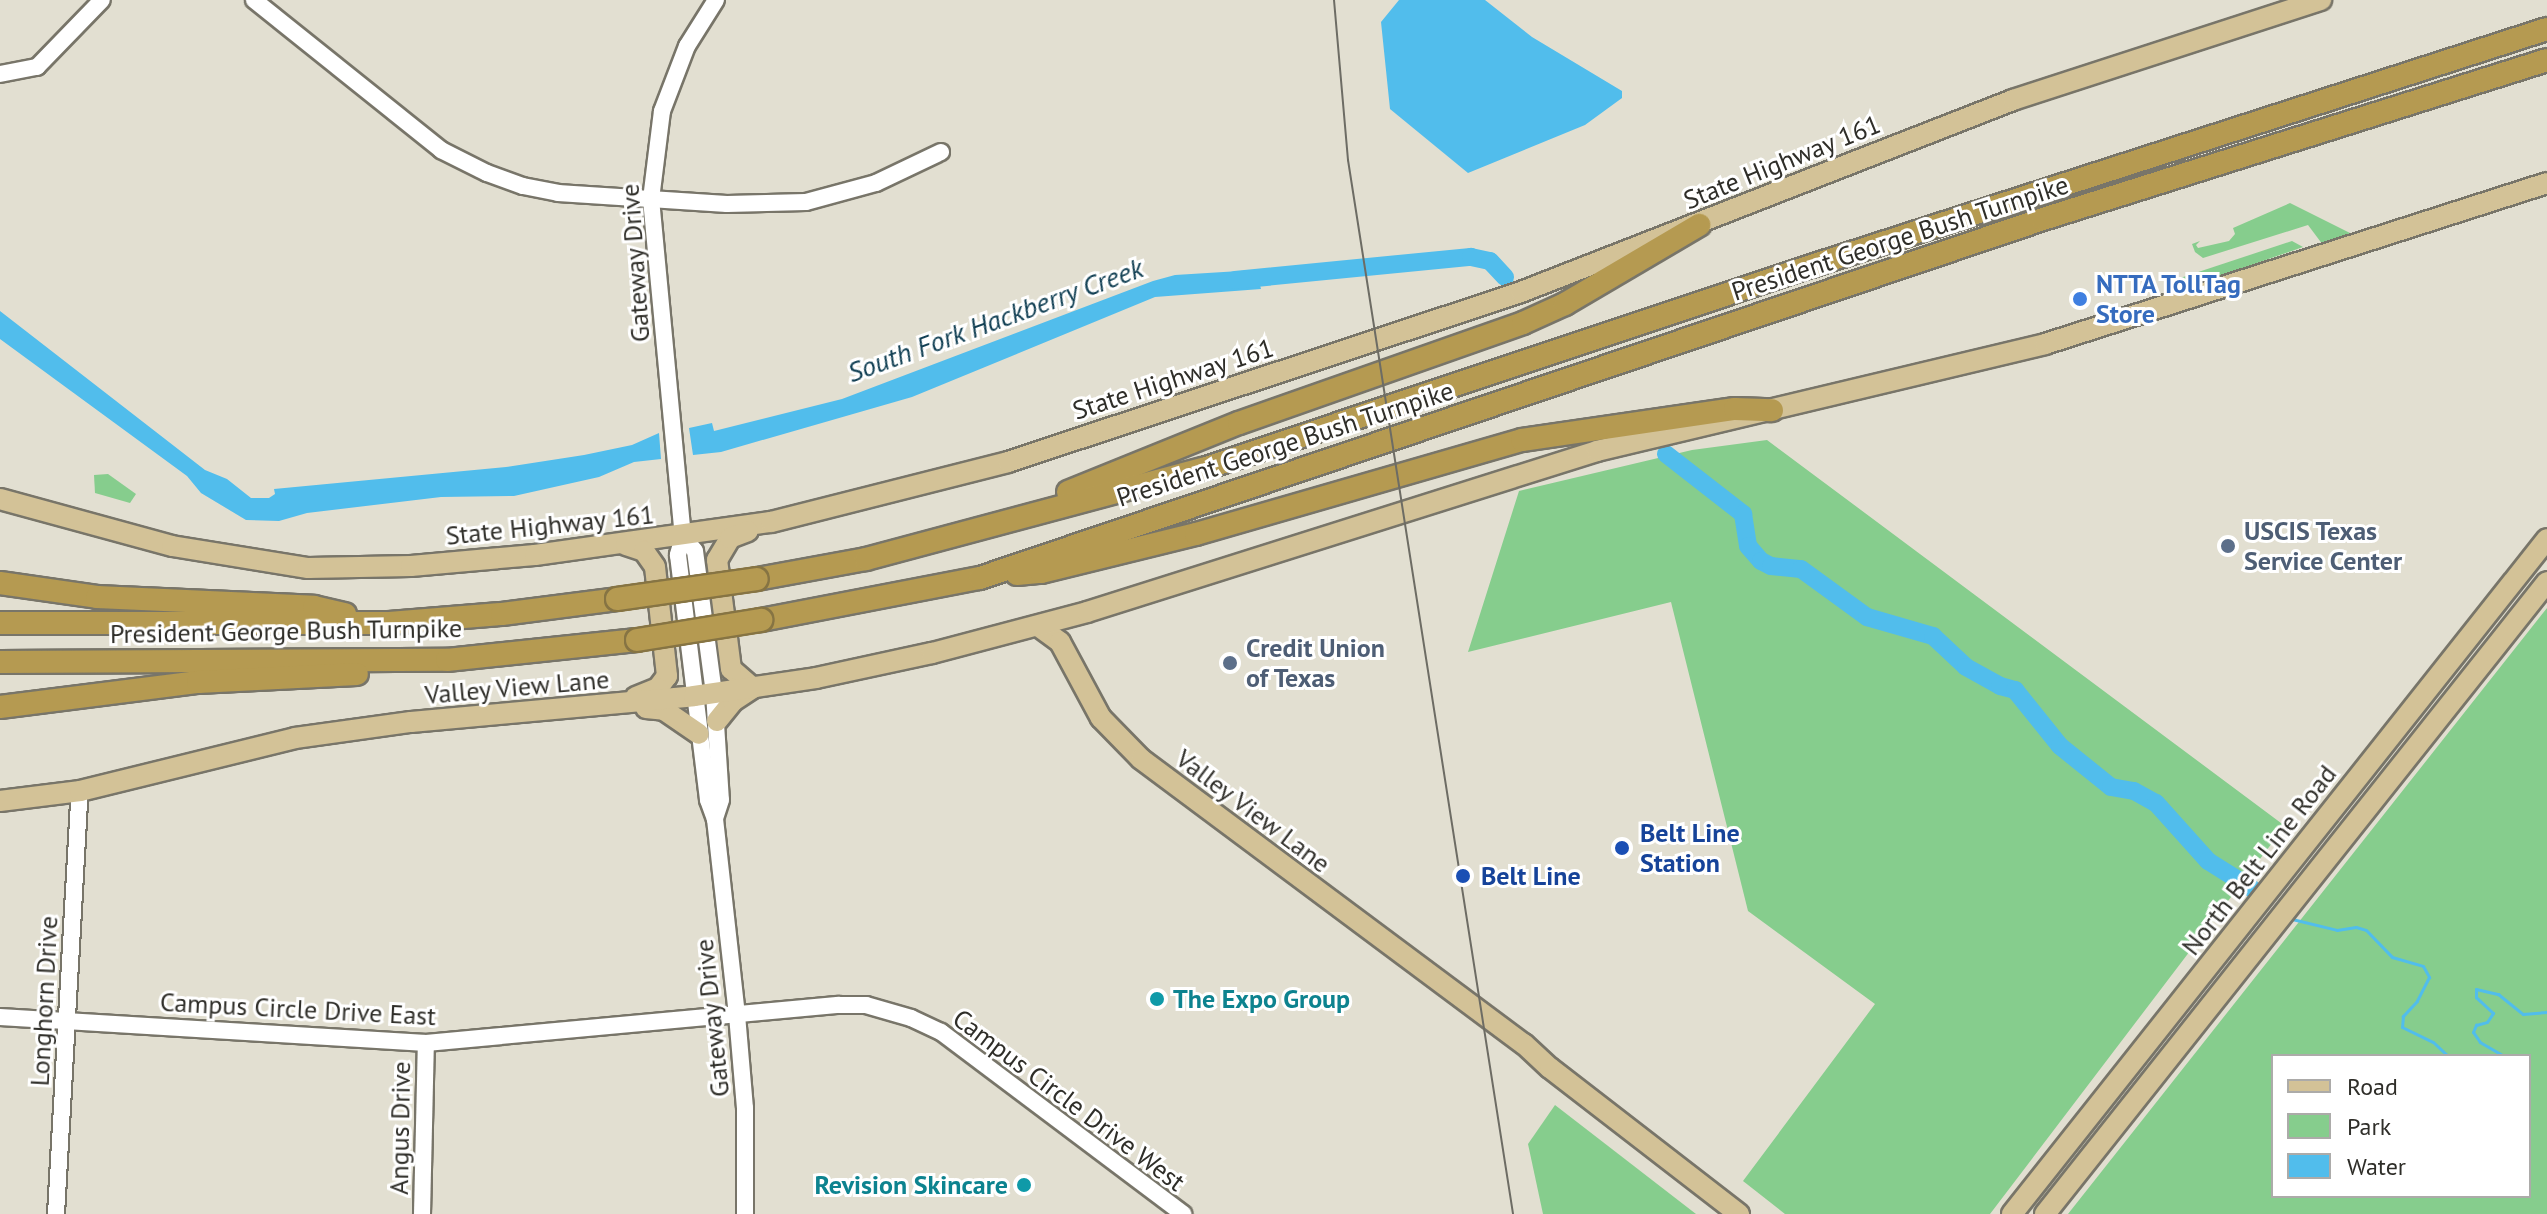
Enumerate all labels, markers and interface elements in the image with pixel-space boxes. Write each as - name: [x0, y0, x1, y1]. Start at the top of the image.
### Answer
- street label: State Highway 161: [1679, 108, 1885, 216]
- street label: President George Bush Turnpike: [1727, 169, 2073, 307]
- street label: Gateway Drive: [614, 182, 656, 344]
- water label: South Fork Hackberry Creek: [842, 251, 1148, 389]
- place label: NTTA TollTag Store: [2096, 268, 2243, 330]
- marker: NTTA TollTag Store: [2071, 290, 2089, 308]
- street label: State Highway 161: [1068, 332, 1278, 426]
- street label: President George Bush Turnpike: [1112, 375, 1458, 513]
- street label: State Highway 161: [444, 498, 656, 552]
- place label: USCIS Texas Service Center: [2244, 515, 2402, 576]
- marker: USCIS Texas Service Center: [2219, 537, 2237, 555]
- street label: President George Bush Turnpike: [109, 612, 463, 650]
- place label: Credit Union of Texas: [1246, 632, 1385, 694]
- marker: Credit Union of Texas: [1221, 654, 1239, 672]
- street label: Valley View Lane: [422, 663, 612, 711]
- street label: Valley View Lane: [1169, 742, 1337, 880]
- street label: North Belt Line Road: [2175, 759, 2343, 961]
- place label: Belt Line Station: [1640, 817, 1740, 878]
- marker: Belt Line Station: [1611, 837, 1633, 859]
- place label: Belt Line: [1481, 860, 1581, 892]
- marker: Belt Line: [1452, 865, 1474, 887]
- street label: Longhorn Drive: [24, 915, 64, 1087]
- street label: Gateway Drive: [688, 937, 736, 1099]
- place label: The Expo Group: [1173, 983, 1350, 1015]
- street label: Campus Circle Drive East: [159, 986, 437, 1032]
- marker: The Expo Group: [1148, 990, 1166, 1008]
- street label: Campus Circle Drive West: [947, 1002, 1191, 1198]
- legend: [2271, 1054, 2531, 1198]
- street label: Angus Drive: [383, 1061, 417, 1195]
- text: Road: [2347, 1071, 2398, 1102]
- text: Park: [2347, 1111, 2391, 1142]
- text: Water: [2347, 1151, 2406, 1182]
- place label: Revision Skincare: [814, 1169, 1008, 1201]
- marker: Revision Skincare: [1015, 1176, 1033, 1194]

